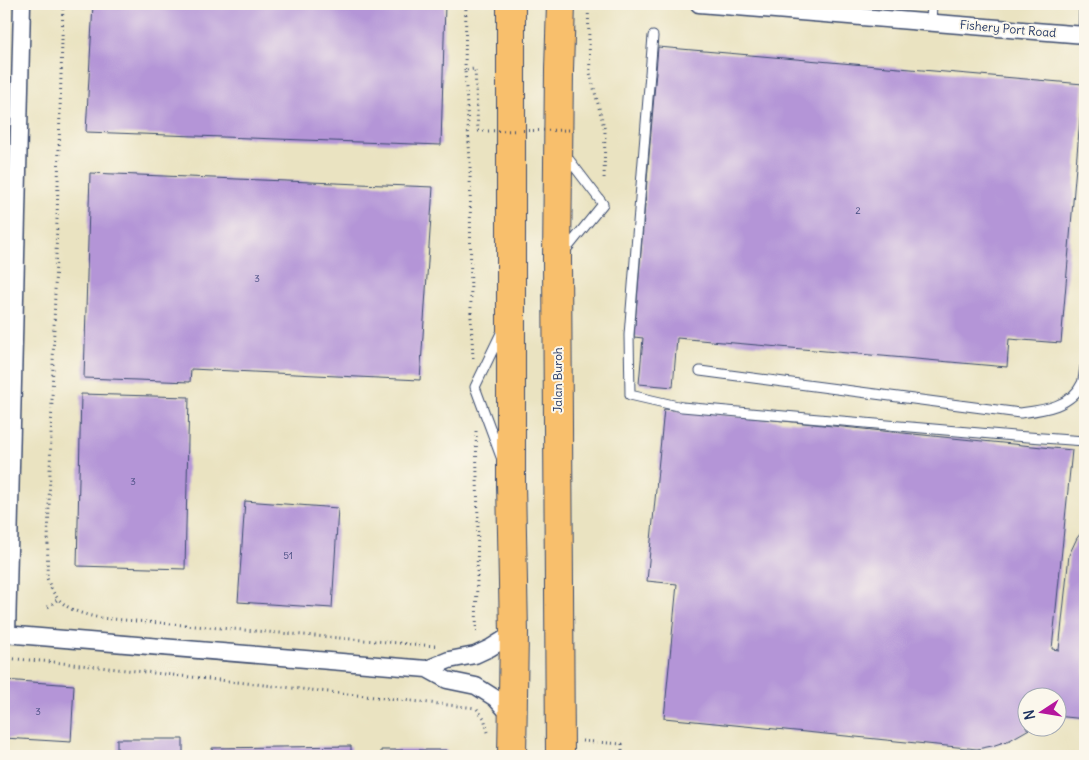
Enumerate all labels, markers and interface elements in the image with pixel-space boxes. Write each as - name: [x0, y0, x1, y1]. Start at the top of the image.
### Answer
- street label: Fishery Port Road: [959, 17, 1057, 40]
- house number: 2: [855, 204, 861, 217]
- house number: 3: [254, 272, 260, 285]
- street label: Jalan Buroh: [550, 347, 565, 413]
- house number: 3: [130, 475, 136, 488]
- house number: 51: [283, 549, 293, 562]
- north arrow: [1016, 688, 1066, 738]
- house number: 3: [35, 705, 41, 718]
- text: N: [1019, 708, 1039, 721]

